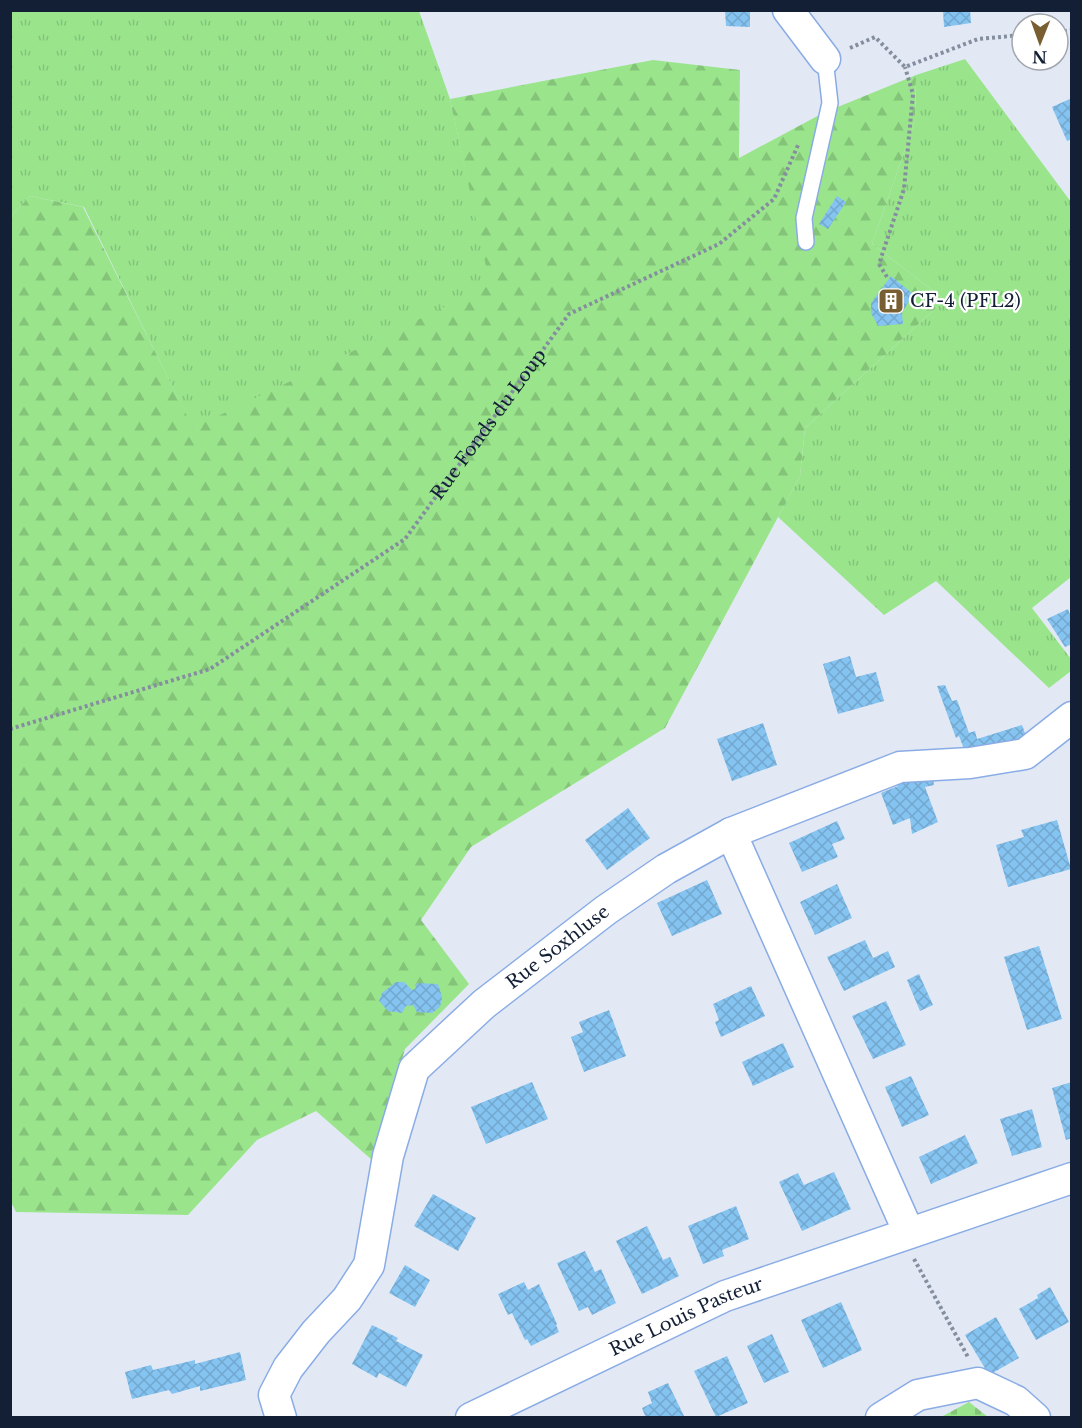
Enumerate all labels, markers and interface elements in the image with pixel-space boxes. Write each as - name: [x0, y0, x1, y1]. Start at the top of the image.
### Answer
- north arrow: [1010, 12, 1070, 72]
- text: N: [1032, 47, 1047, 67]
- building icon: CF-4 (PFL2): [876, 286, 906, 316]
- place label: CF-4 (PFL2): [910, 290, 1021, 312]
- street label: Rue Fonds du Loup: [426, 345, 551, 504]
- street label: Rue Soxhluse: [502, 900, 614, 994]
- street label: Rue Louis Pasteur: [606, 1273, 766, 1361]

